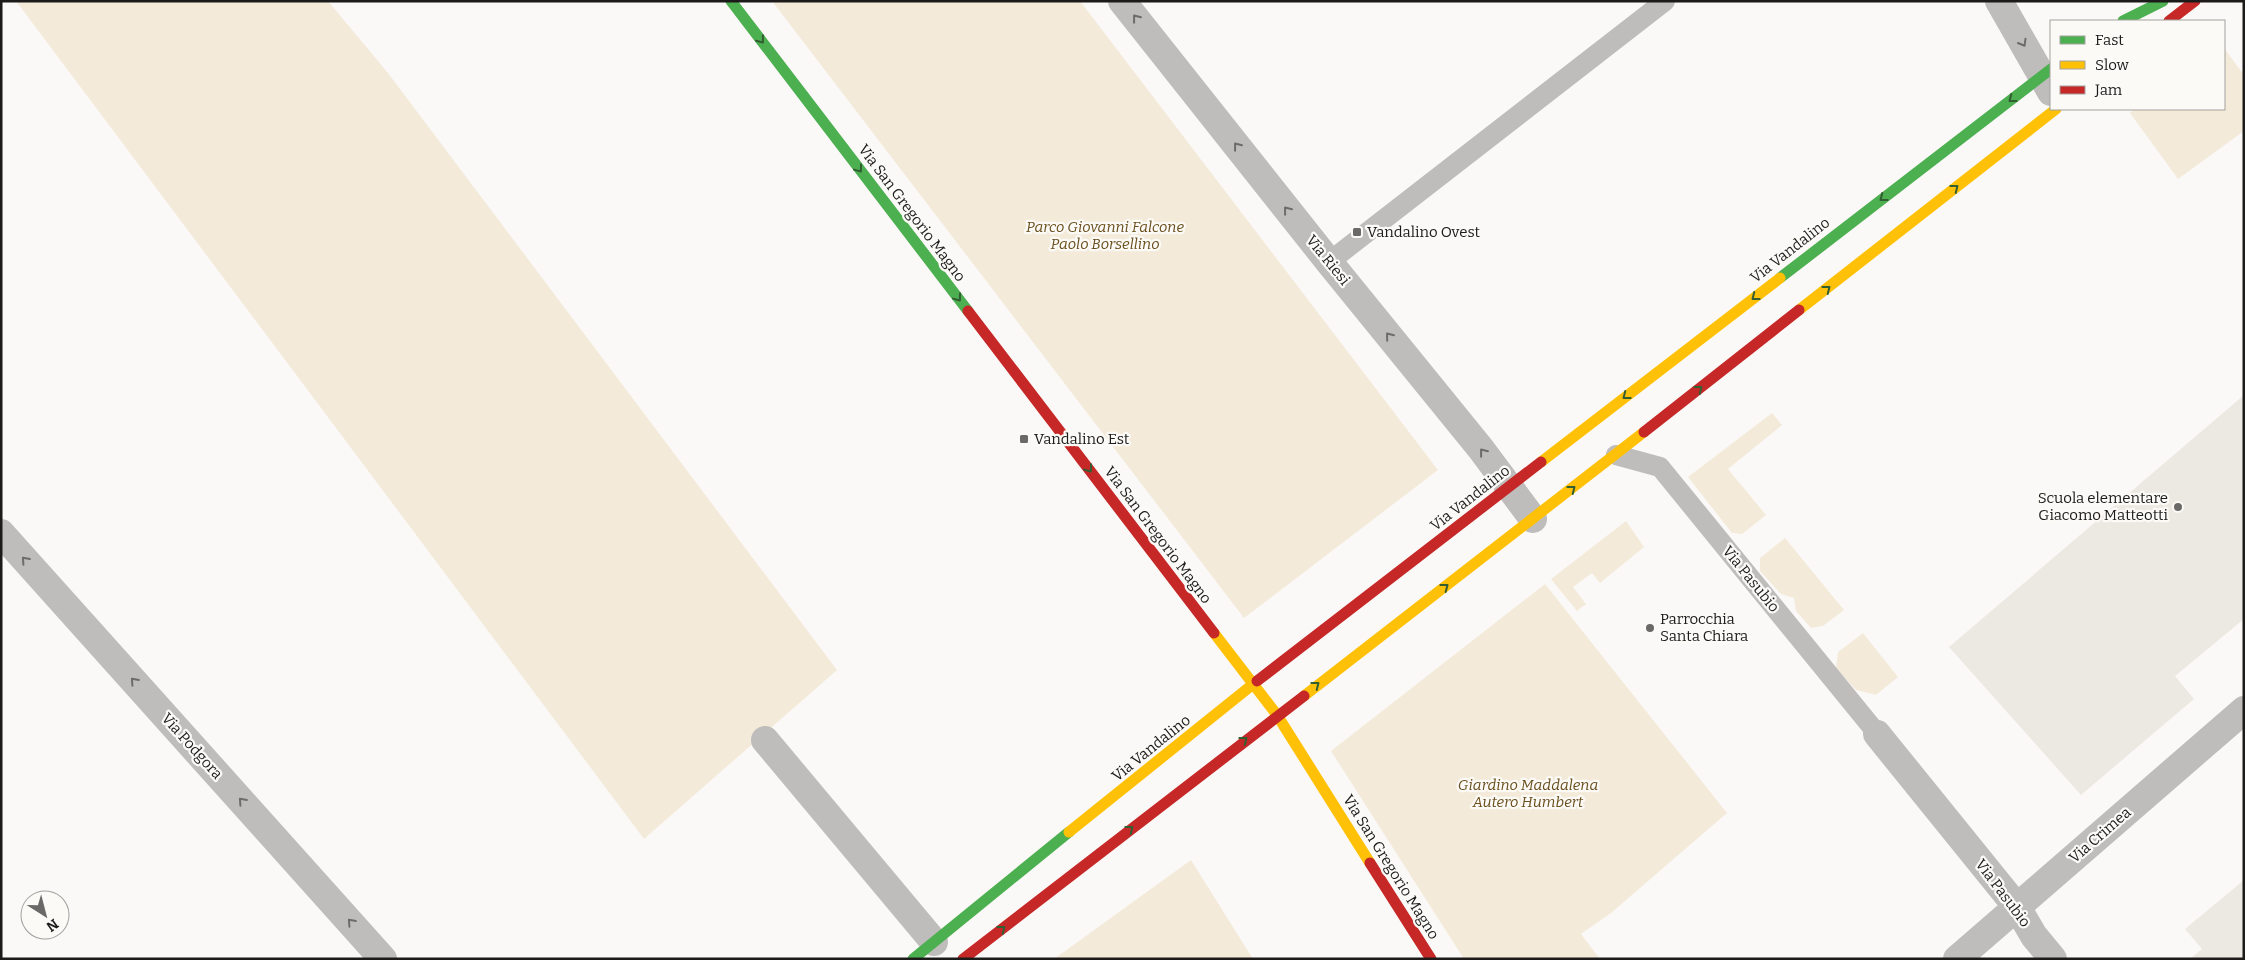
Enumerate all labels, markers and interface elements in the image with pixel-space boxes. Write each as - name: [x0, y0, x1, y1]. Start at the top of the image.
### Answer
- one-way arrow: [1132, 15, 1141, 24]
- legend: [2050, 20, 2225, 110]
- text: Fast: [2095, 31, 2124, 49]
- one-way arrow: [755, 34, 763, 43]
- one-way arrow: [2017, 38, 2027, 47]
- text: Slow: [2095, 56, 2130, 74]
- text: Jam: [2094, 81, 2123, 99]
- one-way arrow: [2009, 93, 2018, 101]
- street label: Via San Gregorio Magno: [855, 141, 969, 285]
- one-way arrow: [1234, 143, 1242, 152]
- one-way arrow: [854, 163, 862, 172]
- one-way arrow: [1949, 186, 1958, 194]
- one-way arrow: [1880, 192, 1889, 201]
- one-way arrow: [1284, 206, 1293, 215]
- street label: Via Vandalino: [1747, 213, 1833, 287]
- park label: Parco Giovanni Falcone Paolo Borsellino: [1026, 218, 1184, 253]
- place label: Vandalino Ovest: [1367, 223, 1481, 241]
- marker: Vandalino Ovest: [1351, 226, 1363, 238]
- street label: Via Riesi: [1302, 231, 1354, 289]
- one-way arrow: [1821, 286, 1830, 294]
- one-way arrow: [1751, 291, 1761, 300]
- one-way arrow: [952, 292, 961, 302]
- one-way arrow: [1386, 333, 1394, 342]
- one-way arrow: [1694, 385, 1703, 394]
- one-way arrow: [1622, 390, 1632, 399]
- place label: Vandalino Est: [1034, 430, 1130, 448]
- marker: Vandalino Est: [1018, 433, 1030, 445]
- one-way arrow: [1481, 449, 1489, 458]
- street label: Via Vandalino: [1427, 461, 1513, 535]
- one-way arrow: [1083, 463, 1092, 473]
- street label: Via San Gregorio Magno: [1101, 463, 1215, 607]
- one-way arrow: [1566, 487, 1575, 495]
- place label: Scuola elementare Giacomo Matteotti: [2038, 489, 2169, 524]
- marker: Scuola elementare Giacomo Matteotti: [2172, 501, 2184, 513]
- street label: Via Pasubio: [1719, 542, 1783, 616]
- one-way arrow: [22, 556, 31, 565]
- one-way arrow: [1439, 584, 1448, 592]
- place label: Parrocchia Santa Chiara: [1660, 610, 1748, 645]
- marker: Parrocchia Santa Chiara: [1644, 622, 1656, 634]
- one-way arrow: [130, 677, 139, 686]
- one-way arrow: [1310, 683, 1319, 691]
- street label: Via Podgora: [158, 709, 226, 783]
- street label: Via Vandalino: [1108, 711, 1194, 785]
- one-way arrow: [1238, 738, 1247, 746]
- park label: Giardino Maddalena Autero Humbert: [1458, 776, 1598, 811]
- street label: Via San Gregorio Magno: [1339, 791, 1443, 943]
- one-way arrow: [239, 798, 248, 807]
- street label: Via Crimea: [2065, 803, 2135, 867]
- one-way arrow: [1124, 826, 1134, 835]
- street label: Via Pasubio: [1972, 856, 2034, 930]
- north arrow: [20, 890, 70, 940]
- text: N: [43, 915, 62, 935]
- one-way arrow: [347, 919, 356, 928]
- one-way arrow: [996, 926, 1005, 934]

